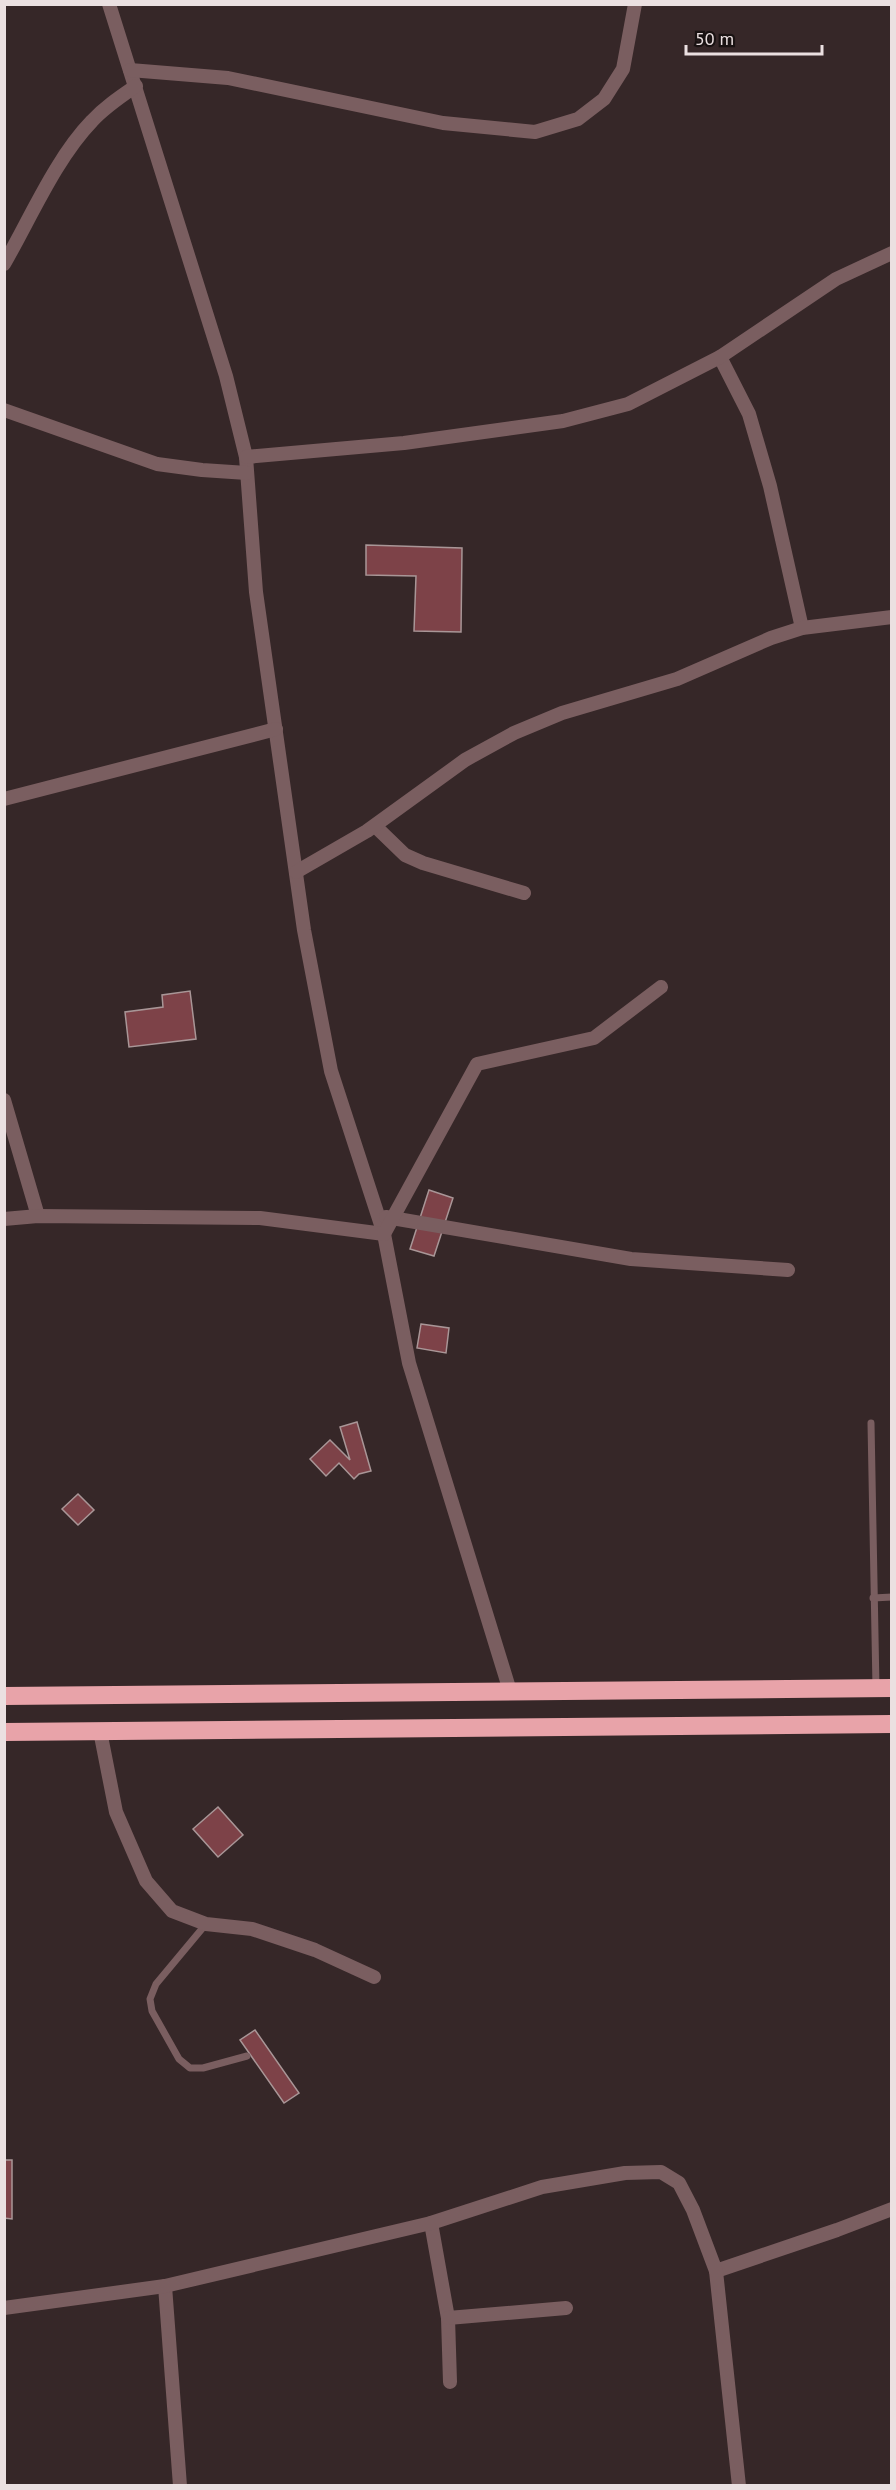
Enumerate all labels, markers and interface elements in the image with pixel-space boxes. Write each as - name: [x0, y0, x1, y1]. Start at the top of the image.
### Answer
- scale bar: [686, 18, 822, 56]
- text: 50 m: [695, 27, 734, 50]

